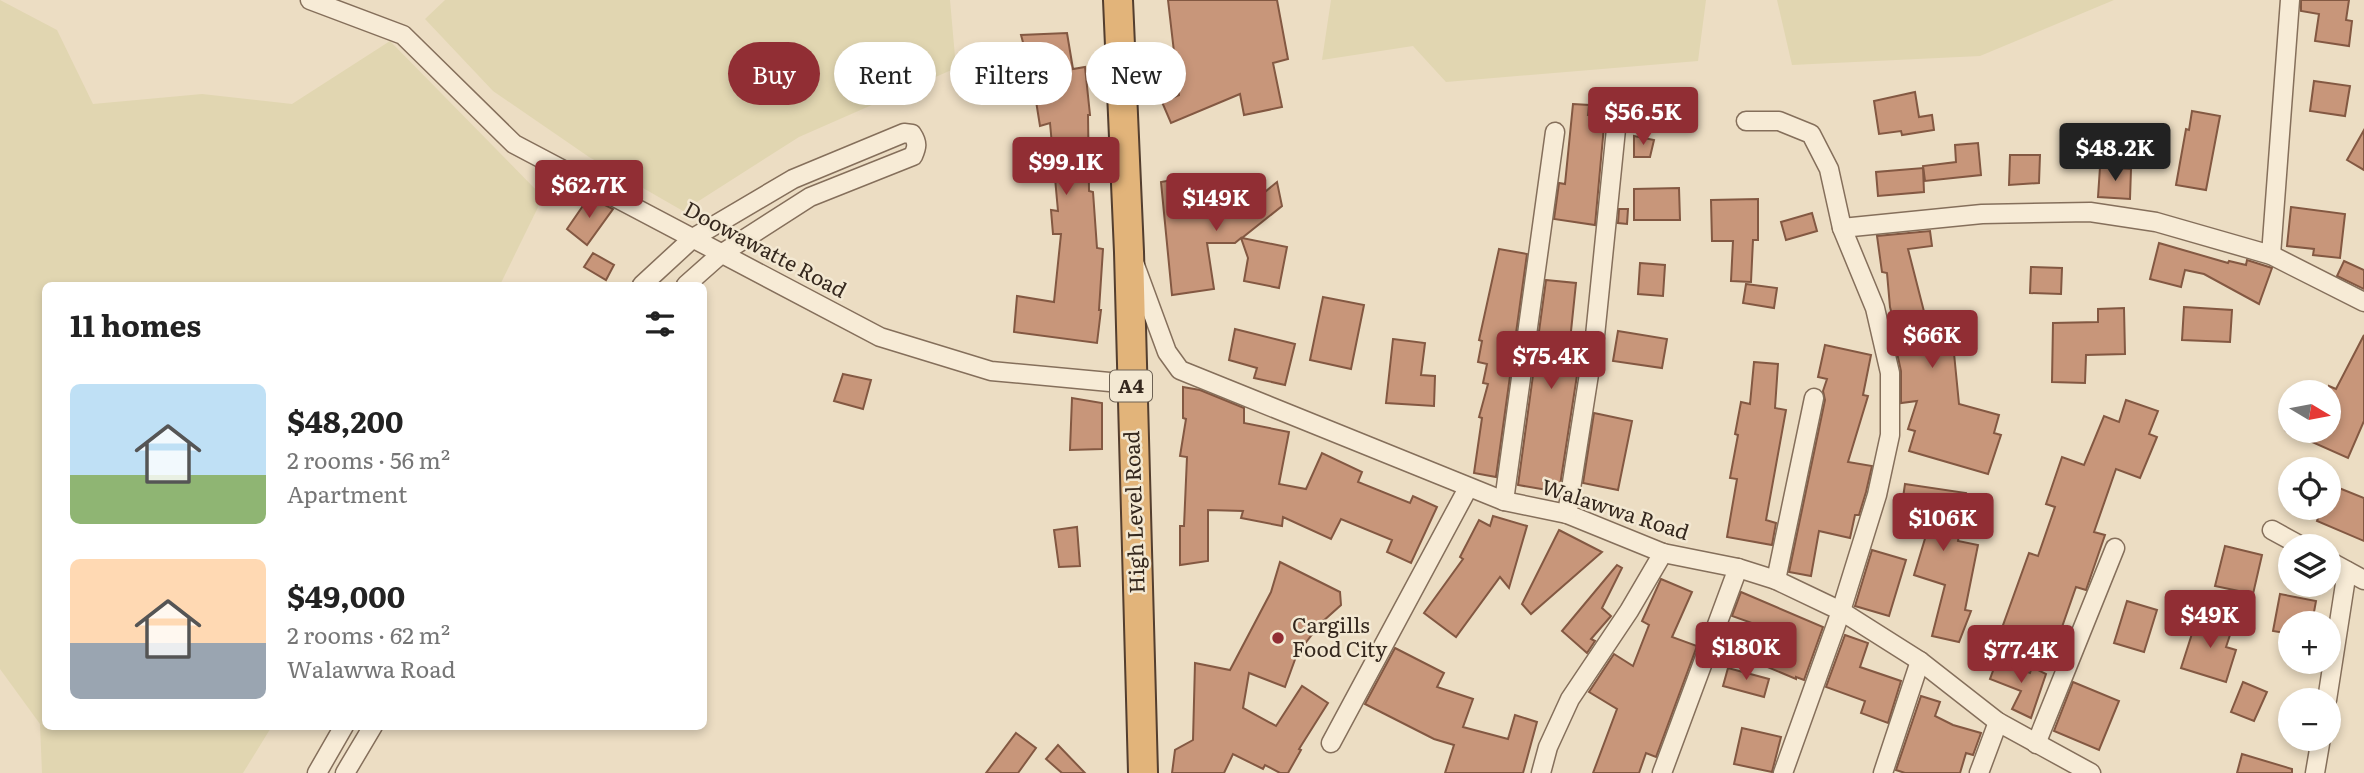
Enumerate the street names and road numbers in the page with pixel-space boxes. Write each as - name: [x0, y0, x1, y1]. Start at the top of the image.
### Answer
- street label: Doowawatte Road: [679, 192, 853, 304]
- road number: A4: [1110, 370, 1152, 402]
- street label: High Level Road: [1114, 430, 1151, 594]
- street label: Walawwa Road: [1538, 469, 1694, 546]

